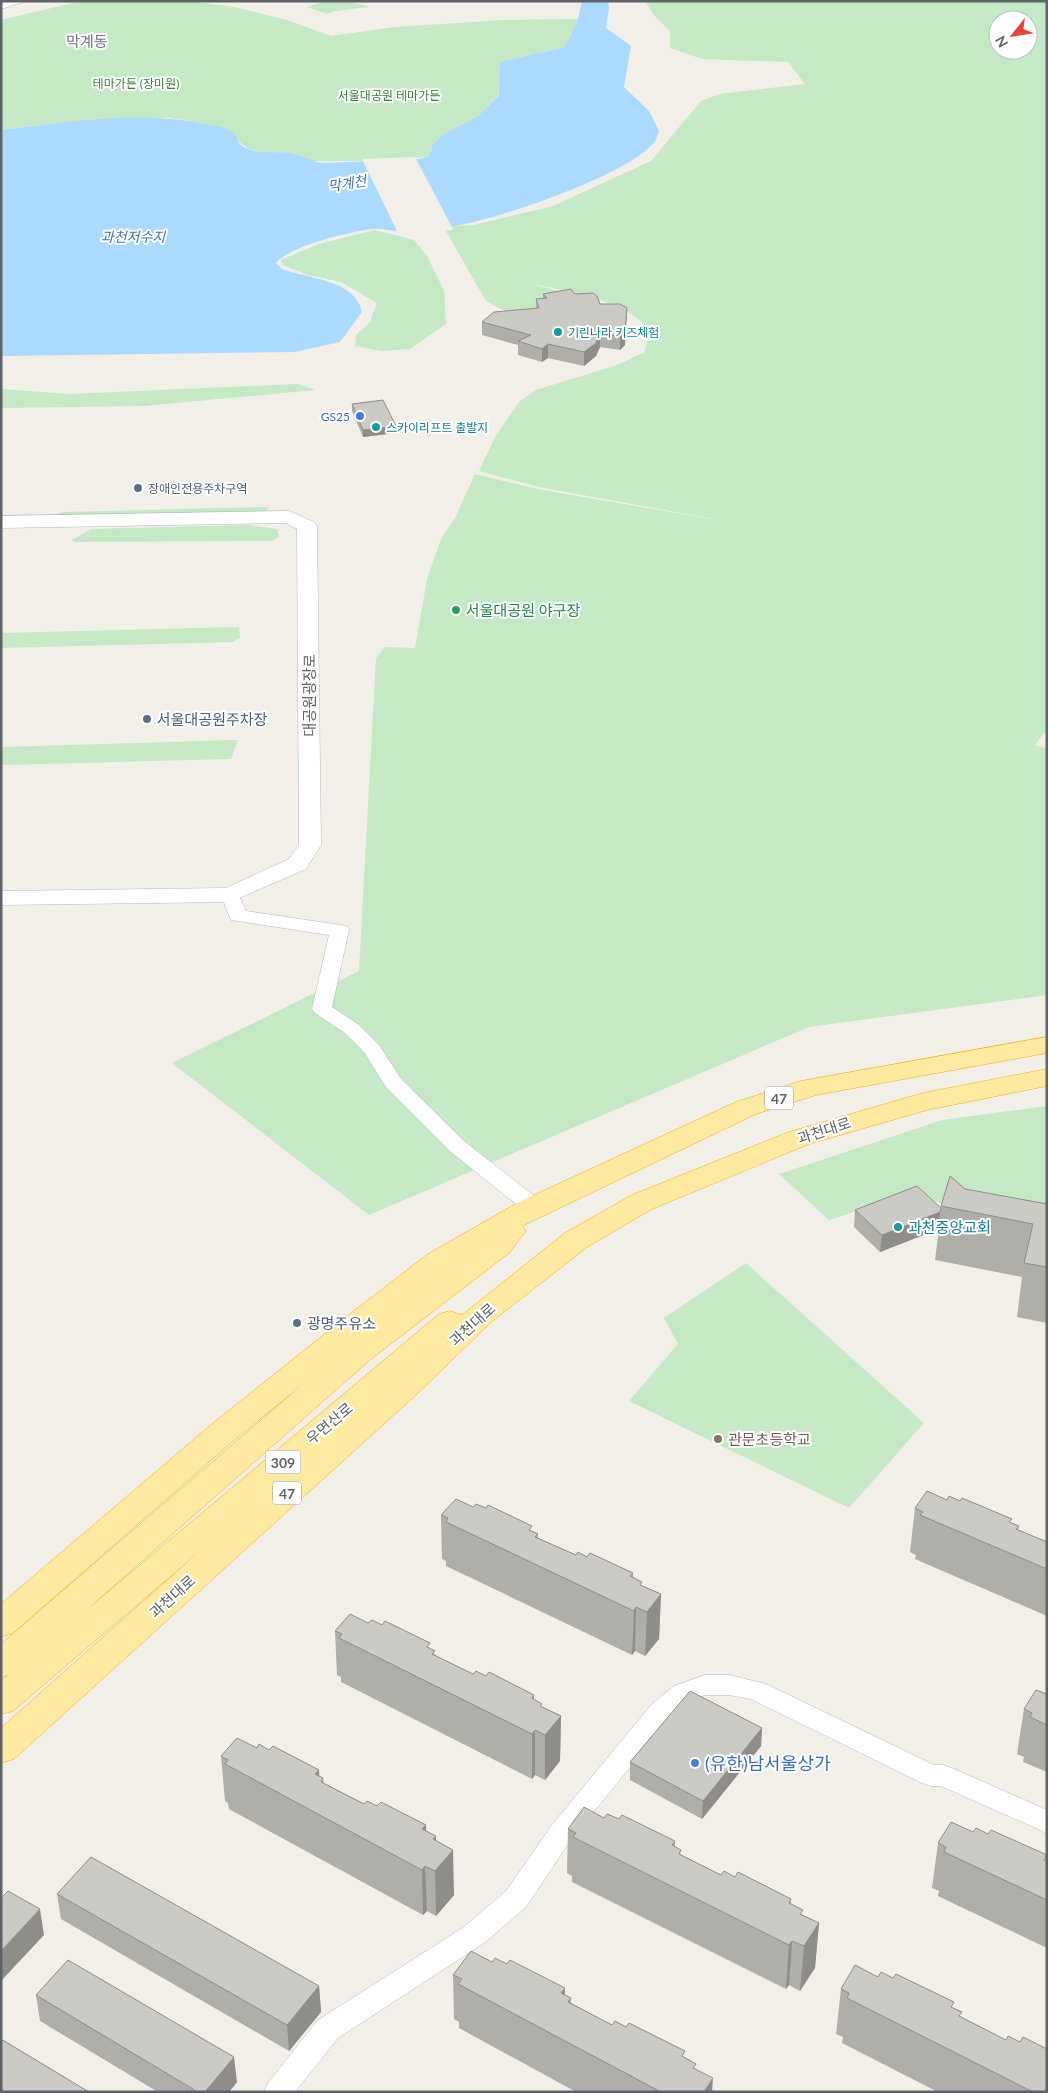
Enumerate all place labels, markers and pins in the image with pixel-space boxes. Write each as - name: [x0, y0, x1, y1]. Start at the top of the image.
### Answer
- place label: 기린나라 키즈체험: [568, 325, 659, 340]
- marker: 기린나라 키즈체험: [552, 326, 564, 338]
- place label: GS25: [321, 409, 350, 424]
- marker: GS25: [354, 410, 366, 422]
- place label: 스카이리프트 출발지: [386, 420, 488, 435]
- marker: 스카이리프트 출발지: [370, 421, 382, 433]
- place label: 장애인전용주차구역: [148, 481, 247, 496]
- marker: 장애인전용주차구역: [132, 482, 144, 494]
- place label: 서울대공원 야구장: [466, 601, 580, 619]
- marker: 서울대공원 야구장: [450, 604, 462, 616]
- place label: 서울대공원주차장: [157, 710, 268, 728]
- marker: 서울대공원주차장: [141, 713, 153, 725]
- place label: 과천중앙교회: [908, 1218, 991, 1236]
- marker: 과천중앙교회: [892, 1221, 904, 1233]
- place label: 광명주유소: [307, 1314, 376, 1332]
- marker: 광명주유소: [291, 1317, 303, 1329]
- place label: 관문초등학교: [728, 1430, 811, 1448]
- marker: 관문초등학교: [712, 1433, 724, 1445]
- place label: (유한)남서울상가: [705, 1752, 831, 1774]
- marker: (유한)남서울상가: [689, 1757, 701, 1769]

